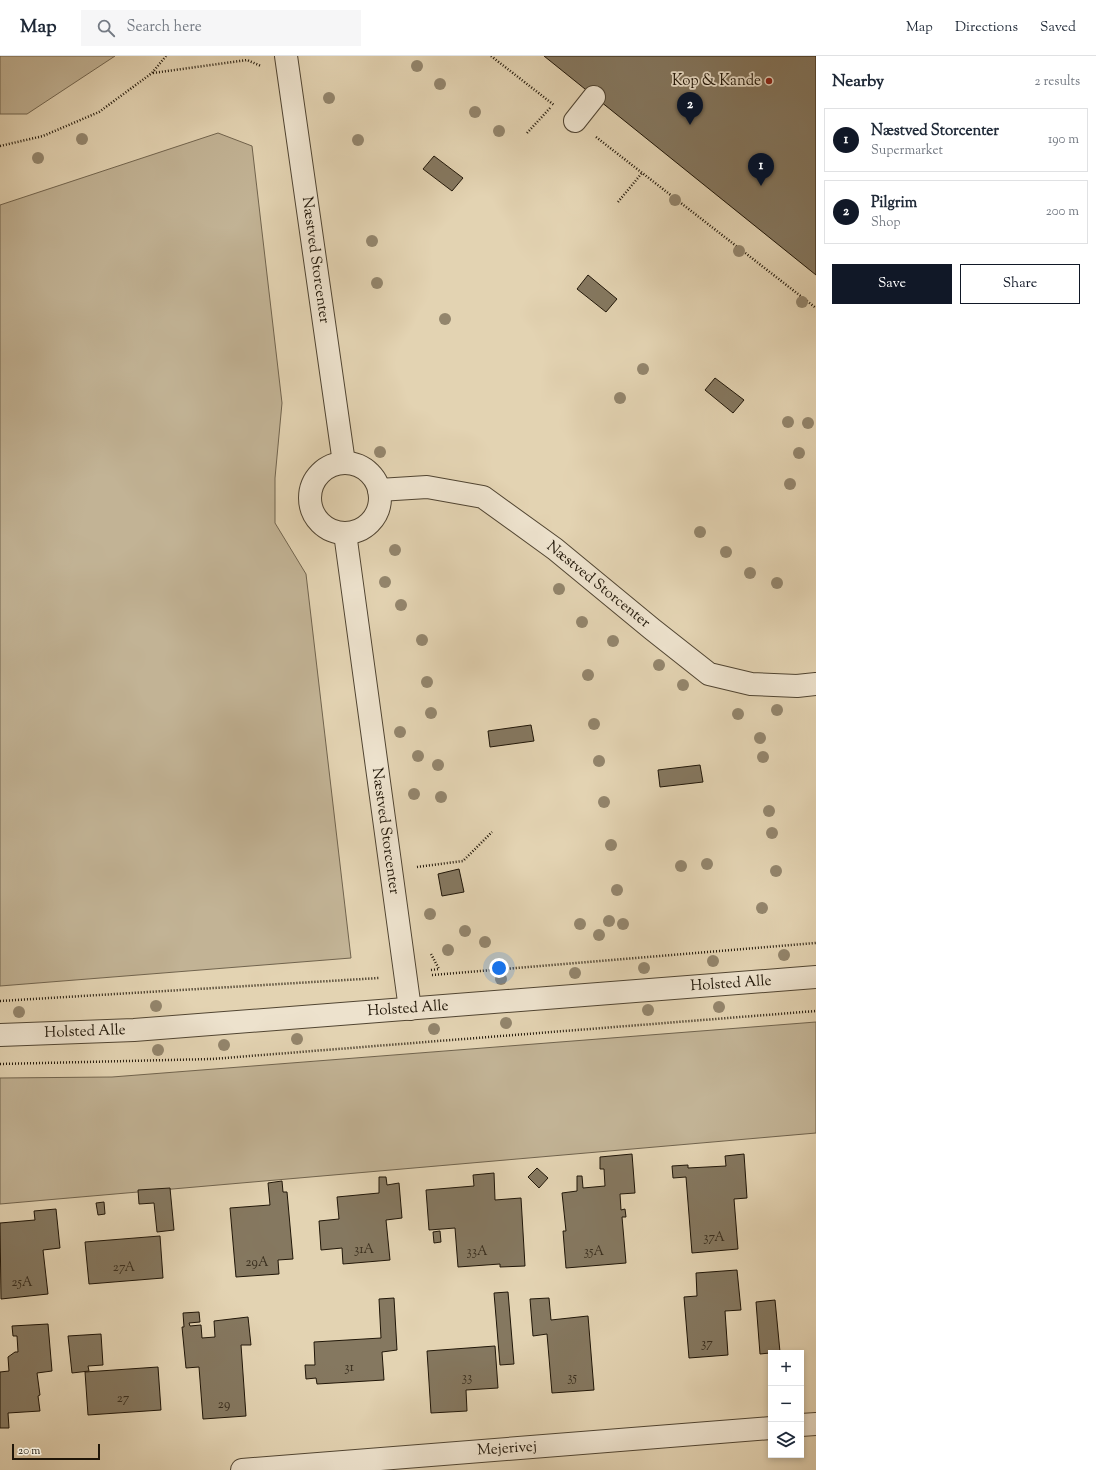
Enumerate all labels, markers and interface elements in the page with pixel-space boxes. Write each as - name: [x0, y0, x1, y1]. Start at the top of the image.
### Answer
- search box: [81, 10, 361, 46]
- text: Map: [20, 14, 57, 41]
- icon: search: [95, 17, 117, 39]
- text: Search here: [127, 17, 202, 38]
- text: Map: [906, 18, 933, 38]
- text: Directions: [955, 18, 1018, 38]
- text: Saved: [1040, 18, 1076, 38]
- text: Nearby: [832, 70, 884, 94]
- place label: Kop & Kande: [672, 71, 761, 92]
- text: 2 results: [1035, 73, 1080, 91]
- marker: Kop & Kande: [764, 76, 774, 86]
- pin: 2: [677, 92, 703, 125]
- text: Næstved Storcenter: [871, 121, 999, 142]
- text: 1: [844, 131, 848, 149]
- text: 190 m: [1048, 131, 1079, 149]
- text: Supermarket: [871, 142, 943, 160]
- pin: 1: [748, 153, 774, 186]
- text: Pilgrim: [871, 193, 917, 214]
- street label: Næstved Storcenter: [296, 195, 334, 325]
- text: 2: [843, 203, 849, 221]
- text: 200 m: [1046, 203, 1079, 221]
- text: Shop: [871, 214, 900, 232]
- button: Save: [832, 264, 952, 304]
- button: Share: [960, 264, 1080, 304]
- street label: Næstved Storcenter: [542, 537, 655, 634]
- street label: Næstved Storcenter: [366, 766, 404, 896]
- your location: [489, 958, 509, 978]
- street label: Holsted Alle: [690, 971, 772, 997]
- street label: Holsted Alle: [367, 996, 449, 1022]
- street label: Holsted Alle: [44, 1020, 126, 1044]
- house number: 37A: [703, 1229, 725, 1247]
- house number: 31A: [354, 1241, 375, 1259]
- house number: 33A: [466, 1243, 488, 1261]
- house number: 35A: [584, 1243, 605, 1261]
- house number: 29A: [246, 1254, 269, 1272]
- house number: 27A: [113, 1259, 136, 1277]
- house number: 25A: [11, 1274, 33, 1292]
- house number: 37: [701, 1335, 713, 1353]
- map controls: [768, 1350, 804, 1458]
- button: +: [768, 1350, 804, 1386]
- house number: 31: [344, 1359, 354, 1377]
- house number: 33: [462, 1369, 472, 1387]
- house number: 35: [567, 1369, 577, 1387]
- button: −: [768, 1386, 804, 1422]
- house number: 27: [117, 1390, 130, 1408]
- house number: 29: [218, 1396, 230, 1414]
- button: layers: [768, 1422, 804, 1458]
- street label: Mejerivej: [476, 1436, 538, 1462]
- scale bar: [12, 1442, 100, 1461]
- text: 20 m: [18, 1443, 40, 1459]

